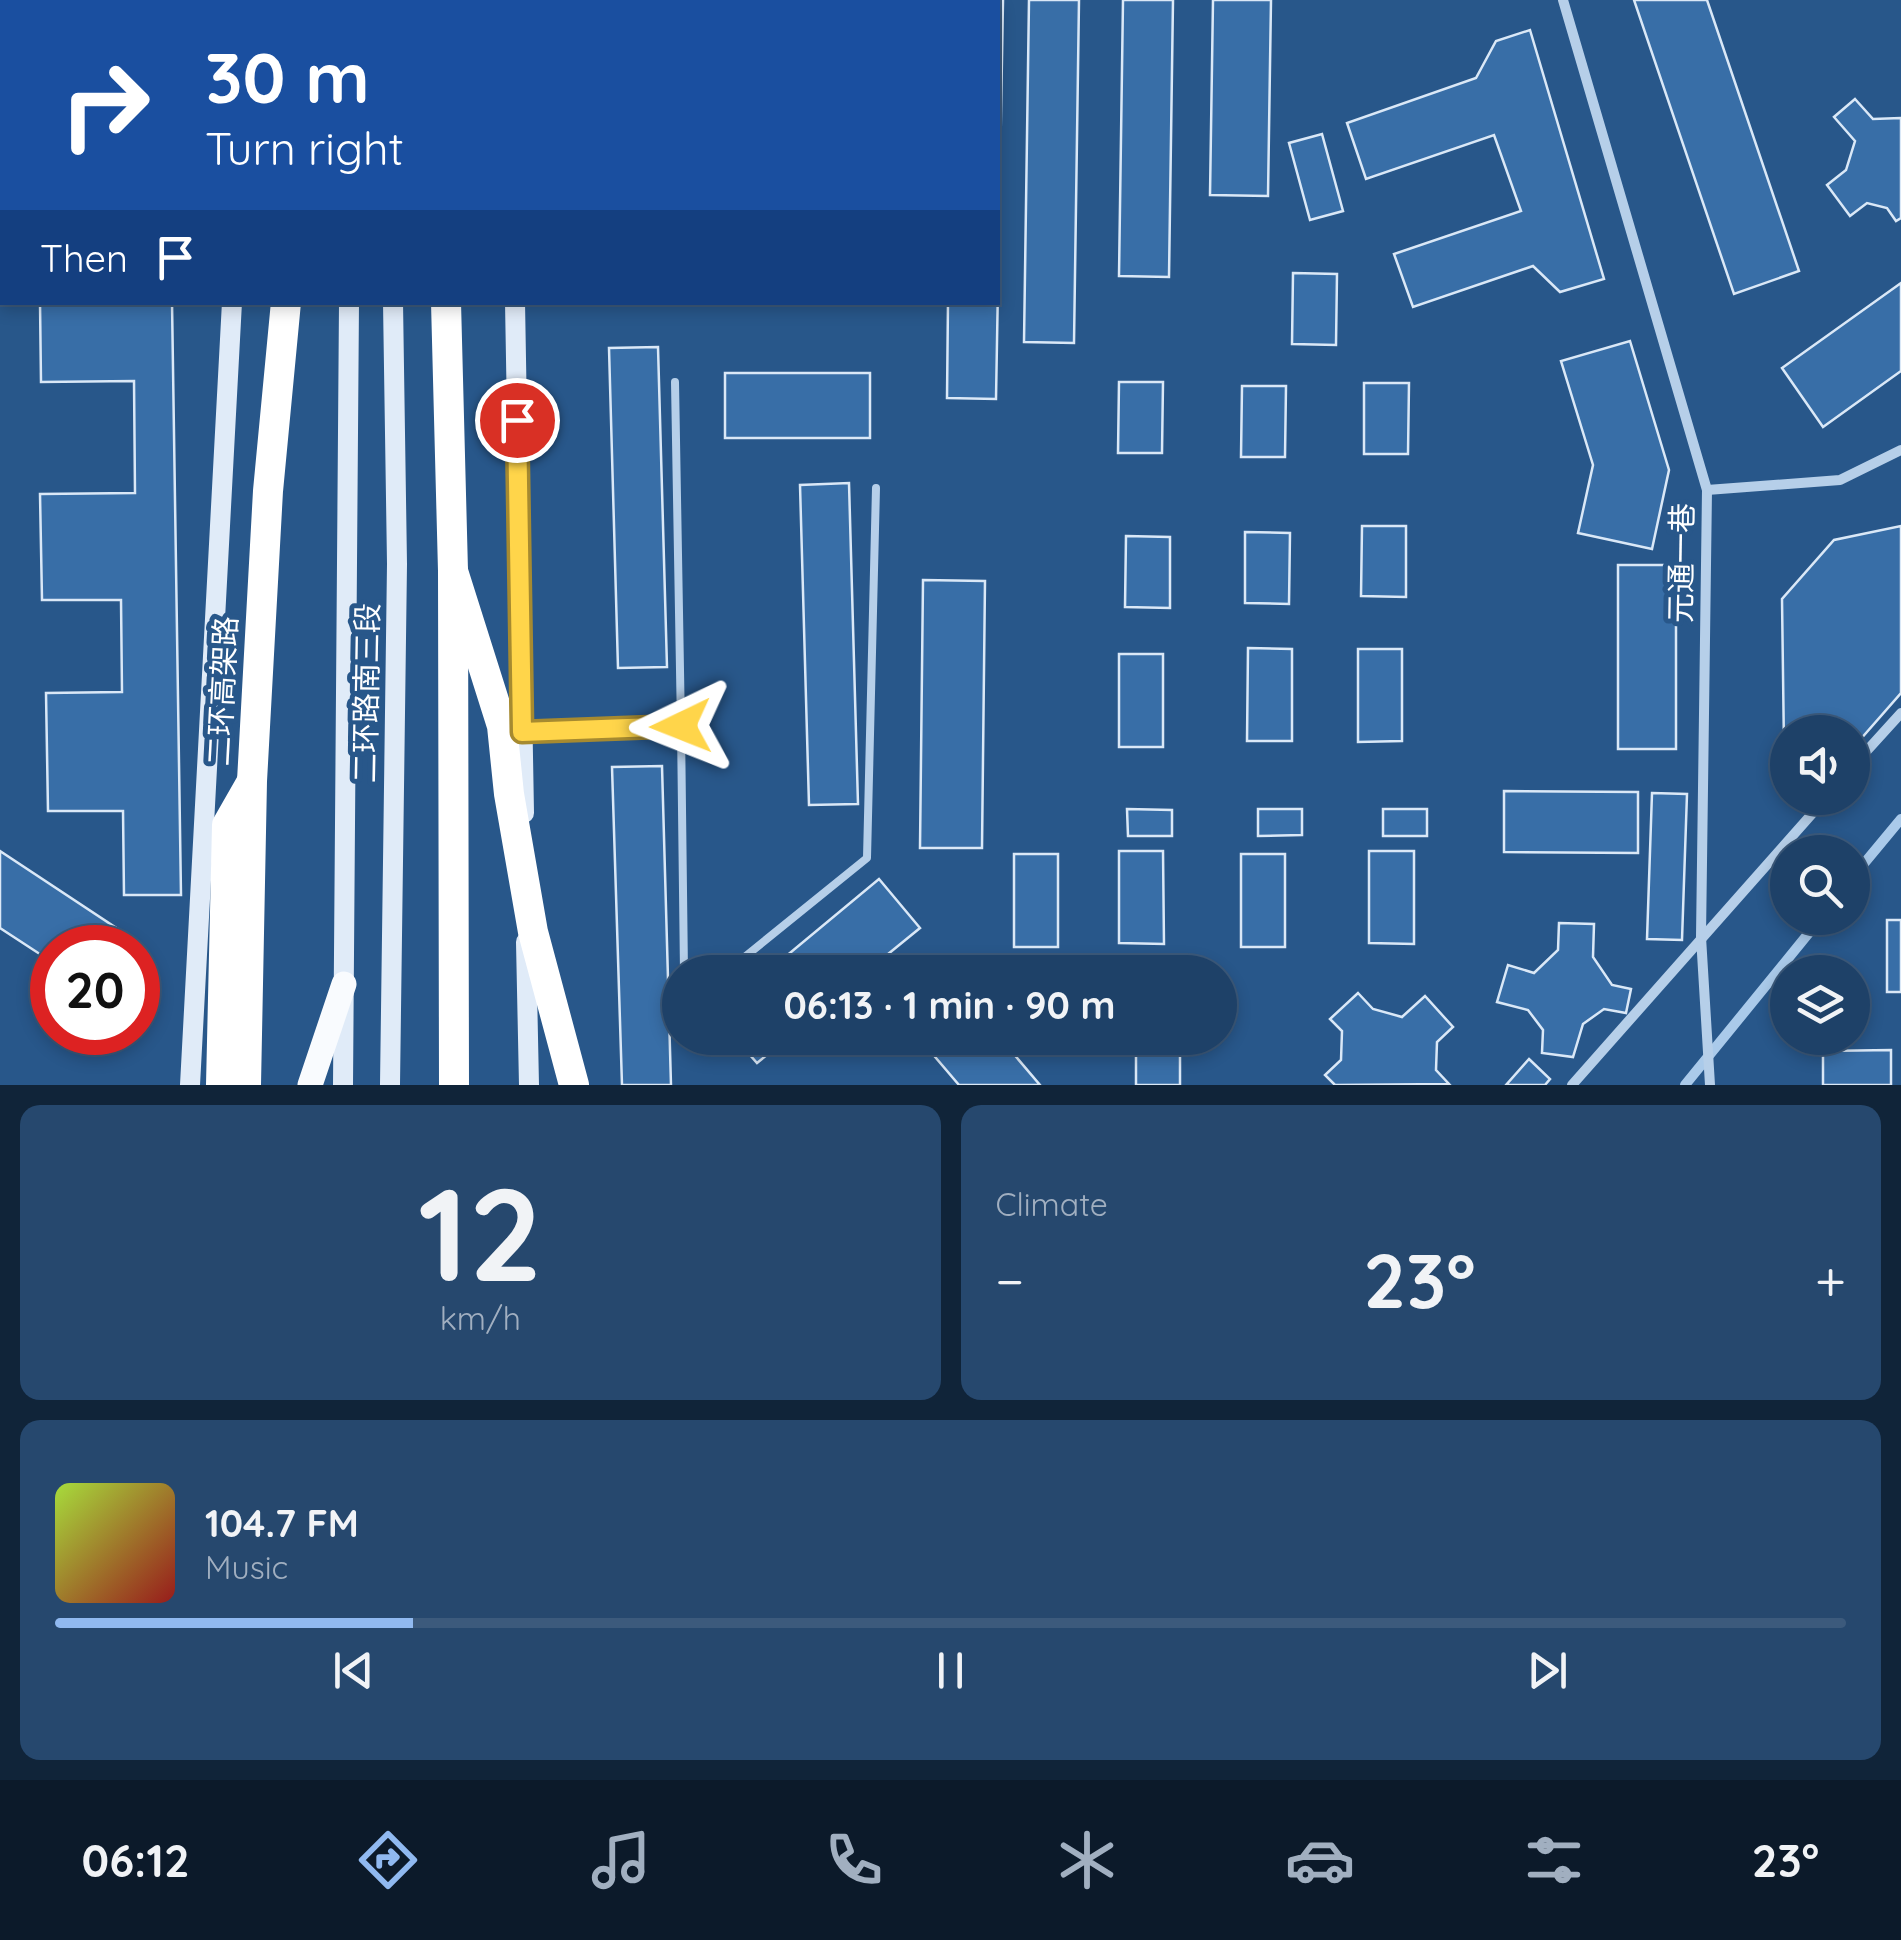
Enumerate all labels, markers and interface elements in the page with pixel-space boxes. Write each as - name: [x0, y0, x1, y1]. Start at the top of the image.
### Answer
- text: 30 m: [205, 33, 370, 121]
- icon: right: [40, 40, 170, 170]
- text: Turn right: [205, 120, 404, 176]
- icon: arrive: [148, 230, 203, 285]
- text: Then: [40, 234, 128, 282]
- pin: [475, 378, 560, 463]
- icon: arrive: [490, 393, 545, 448]
- street label: 元通一巷: [1661, 503, 1701, 623]
- street label: 二环路南三段: [345, 603, 387, 783]
- street label: 二环高架路: [199, 615, 245, 767]
- position arrow: [629, 674, 733, 778]
- map controls: [1770, 715, 1870, 1055]
- button: sound: [1770, 715, 1870, 815]
- button: search: [1770, 835, 1870, 935]
- speed limit sign: 20: [30, 925, 160, 1055]
- button: layers: [1770, 955, 1870, 1055]
- text: 06:13 · 1 min · 90 m: [783, 981, 1116, 1029]
- text: 12: [418, 1151, 543, 1314]
- text: Climate: [996, 1184, 1108, 1224]
- text: 23°: [1363, 1233, 1476, 1327]
- text: −: [996, 1246, 1024, 1315]
- text: +: [1815, 1246, 1846, 1315]
- text: km/h: [440, 1298, 521, 1338]
- text: 104.7 FM: [205, 1499, 359, 1547]
- text: Music: [205, 1547, 288, 1587]
- icon: previous: [326, 1643, 381, 1698]
- icon: pause: [923, 1643, 978, 1698]
- icon: next: [1520, 1643, 1575, 1698]
- icon: directions: [353, 1825, 423, 1895]
- icon: music: [586, 1825, 656, 1895]
- icon: phone: [819, 1825, 889, 1895]
- icon: climate: [1052, 1825, 1122, 1895]
- icon: car: [1285, 1825, 1355, 1895]
- icon: filters: [1519, 1825, 1589, 1895]
- text: 06:12: [82, 1832, 190, 1888]
- text: 23°: [1752, 1832, 1819, 1888]

